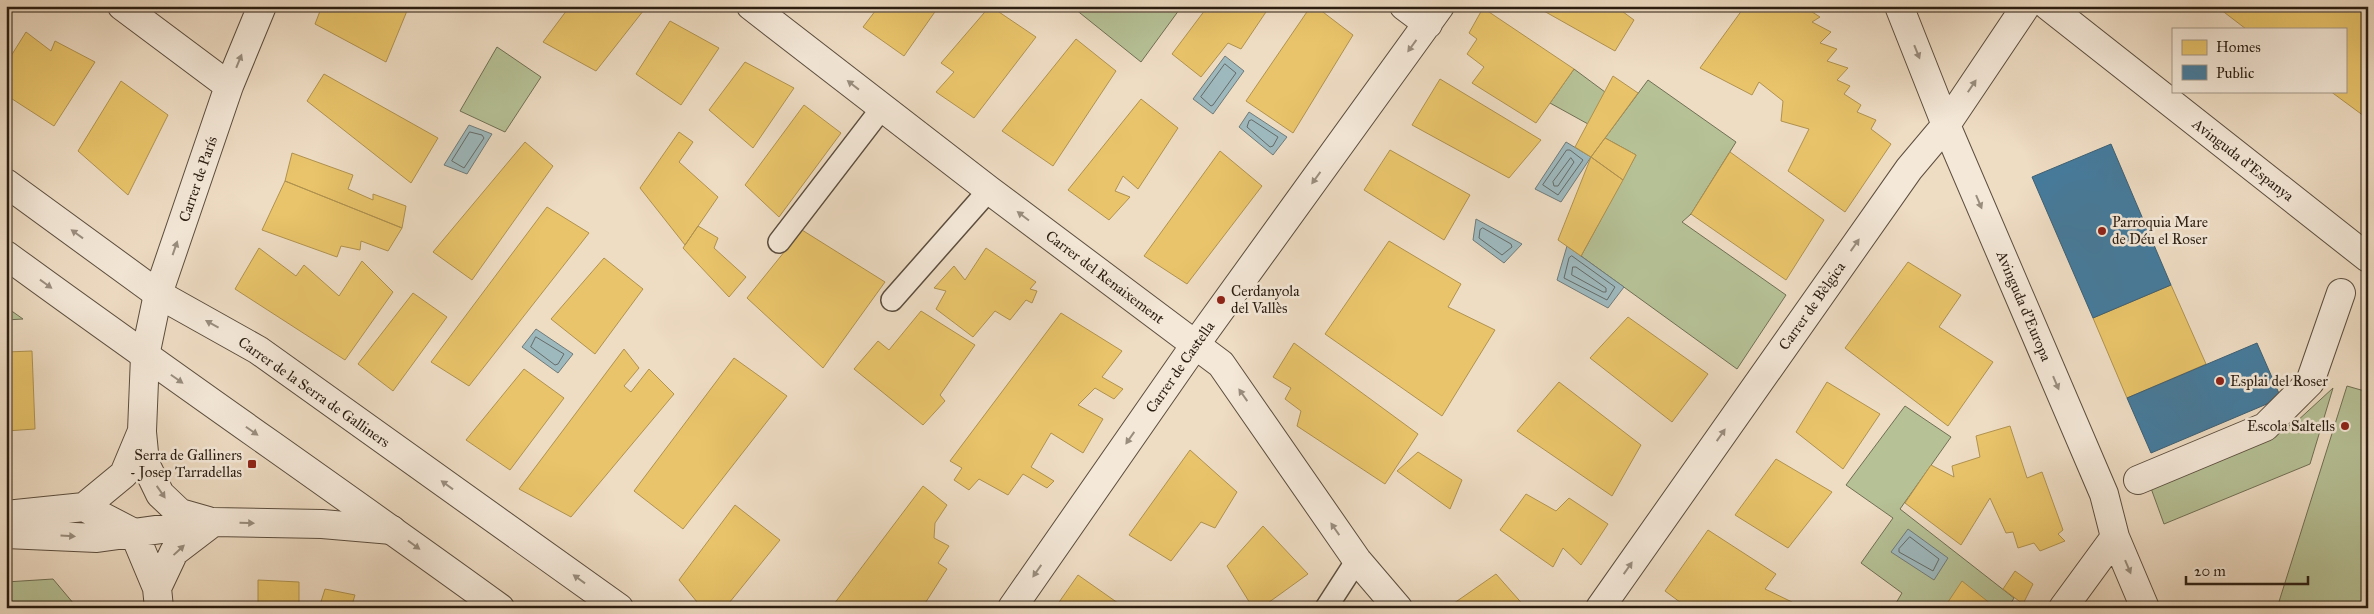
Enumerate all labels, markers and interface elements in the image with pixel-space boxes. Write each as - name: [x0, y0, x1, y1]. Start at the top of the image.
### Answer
- legend: [2172, 28, 2346, 92]
- text: Homes: [2216, 38, 2261, 56]
- one-way arrow: [1407, 39, 1417, 53]
- one-way arrow: [1913, 44, 1921, 59]
- one-way arrow: [236, 54, 243, 69]
- text: Public: [2216, 64, 2254, 82]
- one-way arrow: [1967, 79, 1977, 93]
- one-way arrow: [846, 80, 860, 90]
- street label: Avinguda d'Espanya: [2188, 114, 2298, 206]
- street label: Carrer de París: [175, 134, 221, 224]
- one-way arrow: [1311, 171, 1321, 184]
- one-way arrow: [1975, 195, 1983, 209]
- one-way arrow: [1016, 211, 1030, 221]
- place label: Parroquia Mare de Déu el Roser: [2112, 213, 2208, 248]
- marker: Parroquia Mare de Déu el Roser: [2096, 225, 2108, 237]
- street label: Carrer del Renaixement: [1042, 226, 1168, 328]
- one-way arrow: [71, 229, 84, 240]
- one-way arrow: [1850, 238, 1860, 252]
- one-way arrow: [171, 240, 179, 255]
- street label: Avinguda d'Europa: [1992, 247, 2056, 365]
- street label: Carrer de Bèlgica: [1775, 258, 1850, 354]
- one-way arrow: [39, 279, 53, 289]
- place label: Cerdanyola del Vallès: [1231, 282, 1300, 317]
- marker: Cerdanyola del Vallès: [1215, 294, 1227, 306]
- street label: Carrer de Castella: [1142, 317, 1219, 416]
- one-way arrow: [205, 320, 219, 329]
- street label: Carrer de la Serra de Galliners: [235, 333, 393, 451]
- place label: Esplai del Roser: [2230, 372, 2328, 390]
- one-way arrow: [171, 374, 184, 384]
- marker: Esplai del Roser: [2214, 375, 2226, 387]
- one-way arrow: [2053, 376, 2061, 390]
- one-way arrow: [1238, 388, 1248, 402]
- place label: Escola Saltells: [2247, 417, 2335, 435]
- marker: Escola Saltells: [2339, 420, 2351, 432]
- one-way arrow: [245, 426, 259, 436]
- one-way arrow: [1716, 428, 1726, 442]
- one-way arrow: [1125, 431, 1135, 445]
- place label: Serra de Galliners - Josep Tarradellas: [130, 446, 242, 482]
- marker: Serra de Galliners - Josep Tarradellas: [246, 458, 258, 470]
- one-way arrow: [440, 480, 454, 490]
- one-way arrow: [156, 485, 166, 499]
- one-way arrow: [239, 519, 255, 527]
- one-way arrow: [1330, 522, 1340, 536]
- one-way arrow: [61, 533, 77, 541]
- one-way arrow: [407, 540, 420, 550]
- one-way arrow: [173, 544, 185, 556]
- scale bar: [2186, 554, 2309, 586]
- one-way arrow: [2124, 560, 2132, 574]
- one-way arrow: [1623, 561, 1633, 575]
- text: 20 m: [2194, 562, 2226, 580]
- one-way arrow: [1032, 564, 1042, 578]
- one-way arrow: [573, 574, 586, 585]

